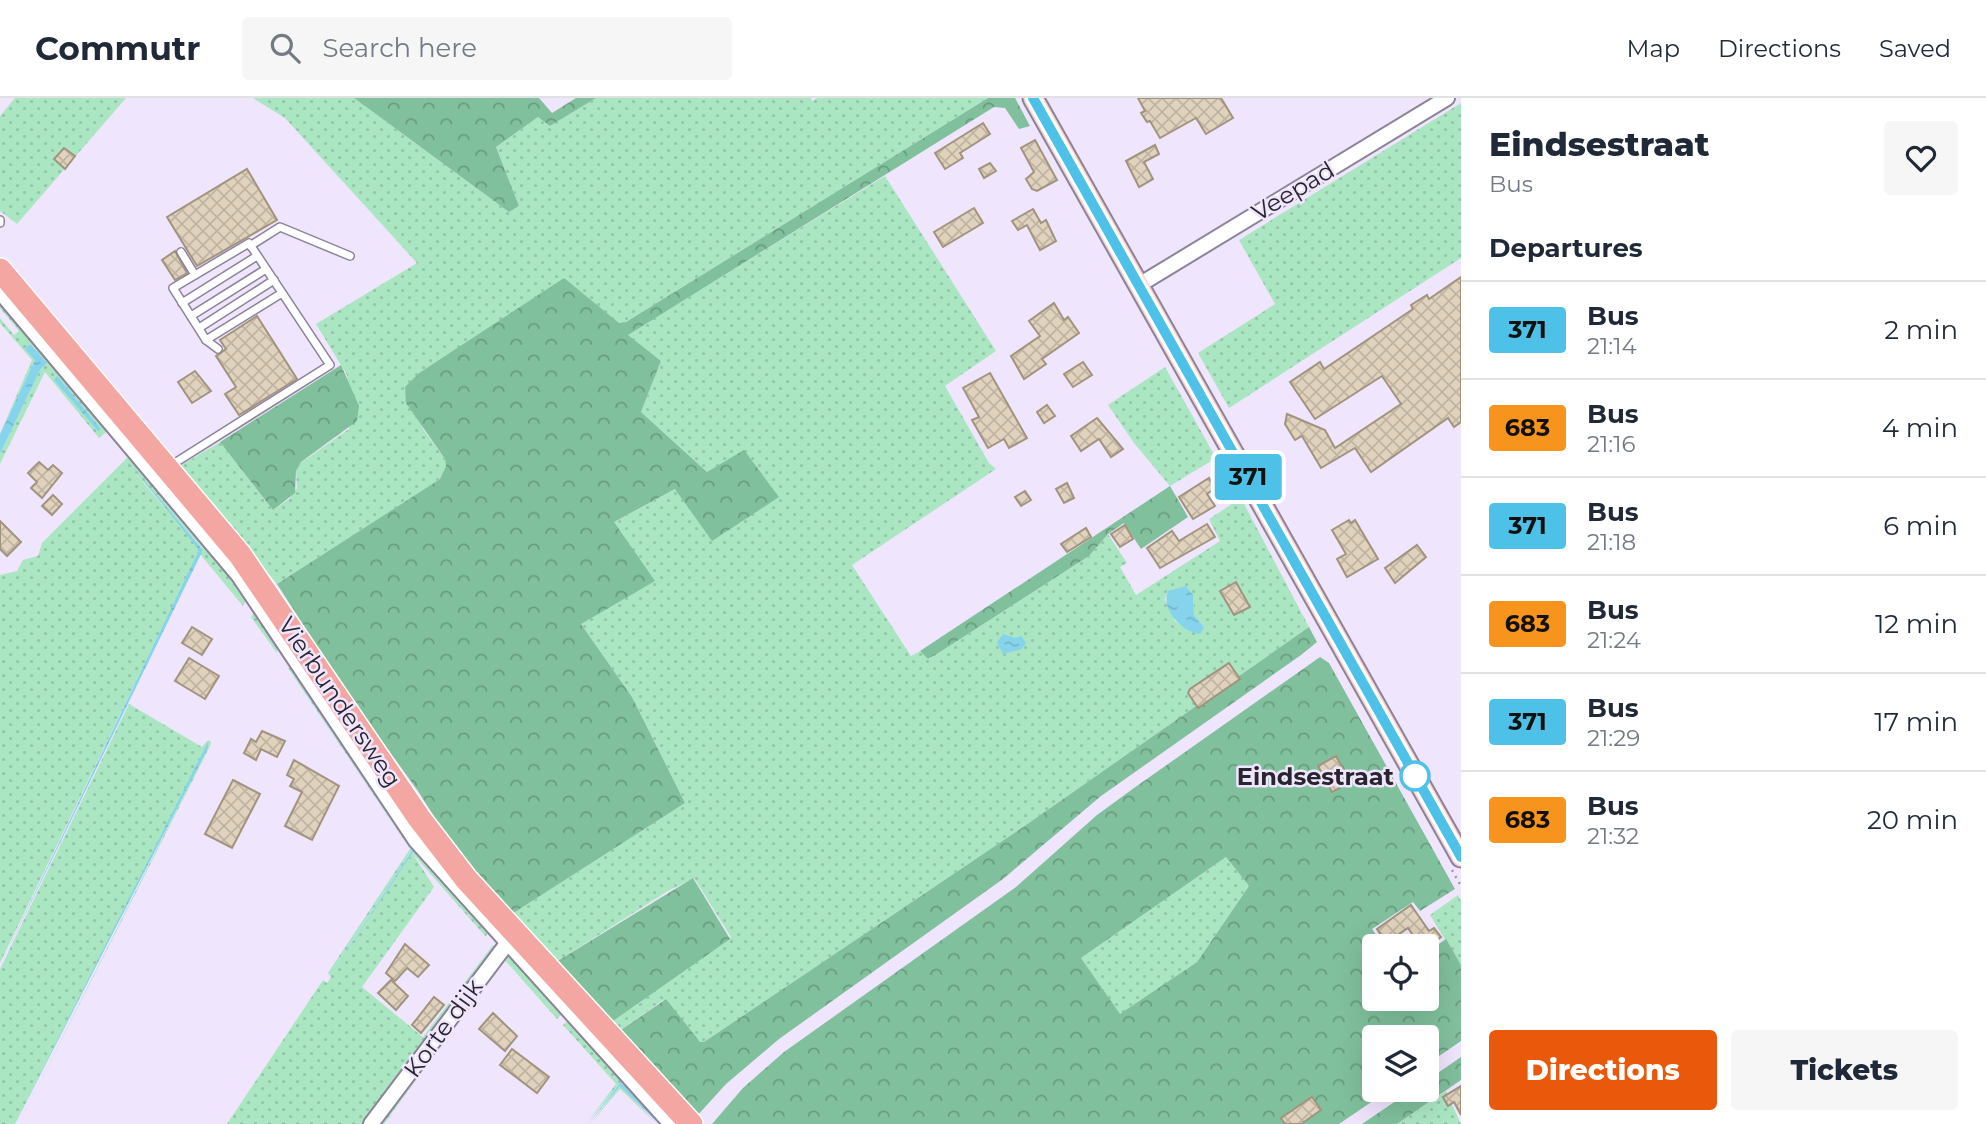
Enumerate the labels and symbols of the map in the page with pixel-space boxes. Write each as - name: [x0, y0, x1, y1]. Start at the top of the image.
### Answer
- street label: Veepad: [1247, 155, 1339, 227]
- line badge: 371: [1208, 454, 1288, 500]
- street label: Vierbundersweg: [272, 611, 408, 793]
- marker: Eindsestraat: [1400, 761, 1430, 791]
- place label: Eindsestraat: [1237, 762, 1395, 791]
- street label: Korte dijk: [397, 972, 489, 1083]

